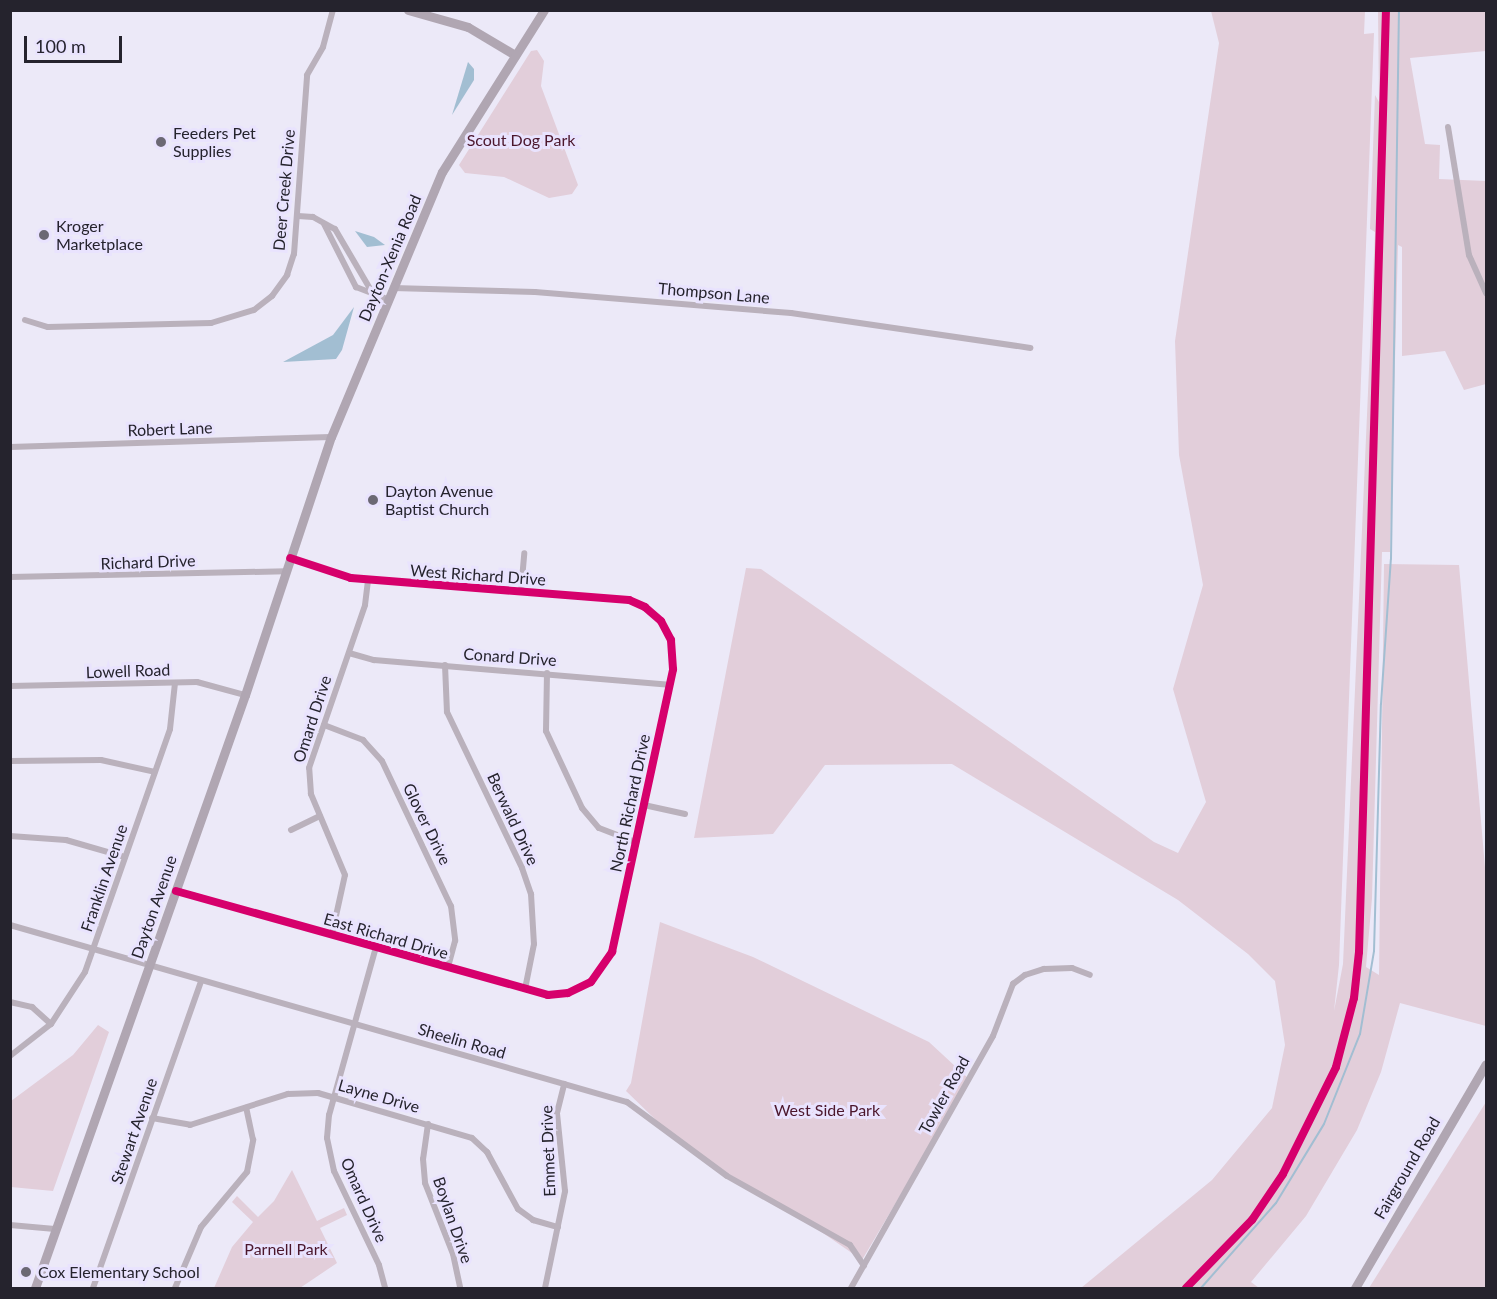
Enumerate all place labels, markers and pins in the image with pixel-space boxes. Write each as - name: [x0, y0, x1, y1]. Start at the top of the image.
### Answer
- place label: Feeders Pet Supplies: [173, 123, 256, 161]
- marker: Feeders Pet Supplies: [154, 135, 168, 149]
- place label: Kroger Marketplace: [56, 216, 143, 254]
- marker: Kroger Marketplace: [37, 228, 51, 242]
- place label: Dayton Avenue Baptist Church: [385, 481, 494, 519]
- marker: Dayton Avenue Baptist Church: [366, 493, 380, 507]
- place label: Cox Elementary School: [38, 1262, 200, 1282]
- marker: Cox Elementary School: [19, 1265, 33, 1279]

